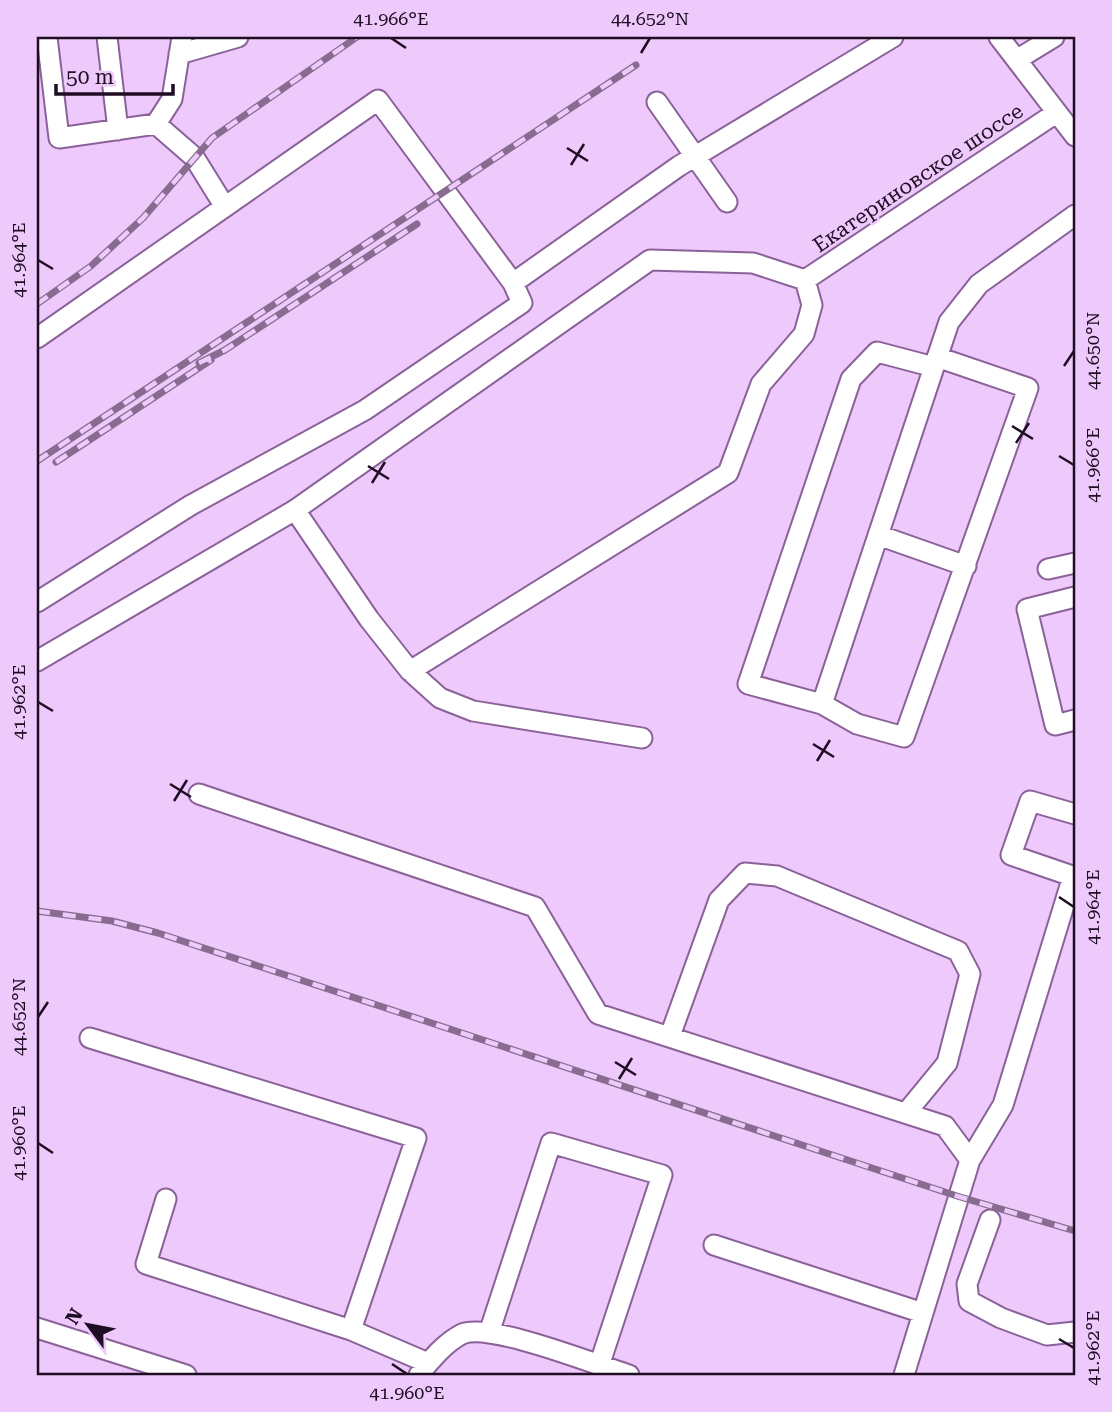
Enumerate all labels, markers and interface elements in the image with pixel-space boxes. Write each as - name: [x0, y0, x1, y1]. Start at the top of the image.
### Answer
- text: 41.966°E: [353, 8, 429, 29]
- text: 44.652°N: [611, 8, 689, 29]
- scale bar: [56, 52, 173, 96]
- text: 50 m: [66, 65, 114, 89]
- street label: Екатериновское шоссе: [809, 99, 1027, 257]
- text: 41.964°E: [8, 222, 29, 298]
- text: 44.650°N: [1082, 312, 1103, 390]
- text: 41.966°E: [1082, 427, 1103, 503]
- text: 41.962°E: [8, 664, 29, 740]
- text: 41.964°E: [1082, 869, 1103, 945]
- text: 44.652°N: [8, 978, 29, 1056]
- text: 41.960°E: [8, 1105, 29, 1181]
- north arrow: [52, 1290, 122, 1360]
- text: N: [60, 1304, 88, 1329]
- text: 41.962°E: [1082, 1310, 1103, 1386]
- text: 41.960°E: [369, 1382, 445, 1403]

